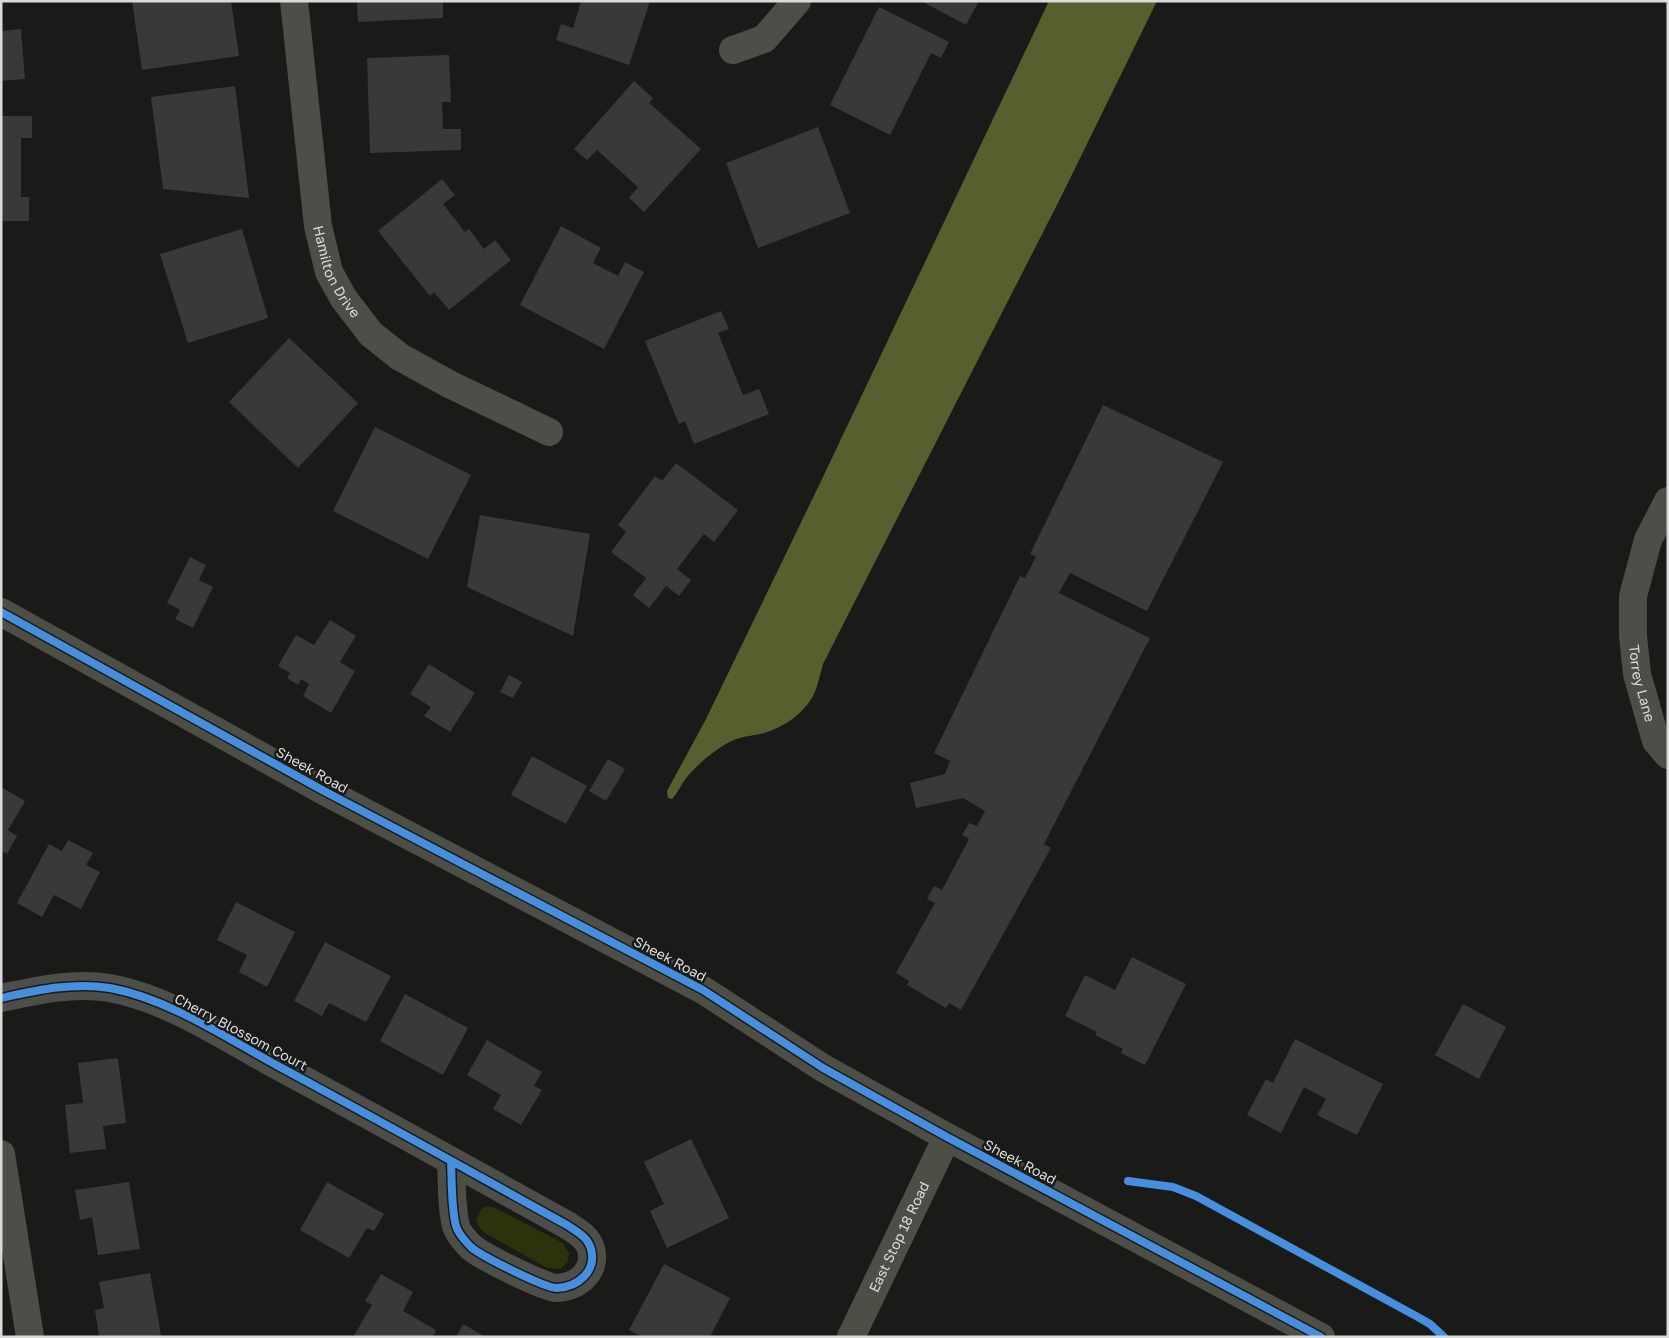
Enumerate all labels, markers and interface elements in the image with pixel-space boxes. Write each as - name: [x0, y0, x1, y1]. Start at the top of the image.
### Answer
- street label: Hamilton Drive: [310, 224, 364, 321]
- street label: Torrey Lane: [1626, 644, 1659, 724]
- street label: Sheek Road: [273, 743, 351, 796]
- street label: Sheek Road: [631, 932, 709, 985]
- street label: Cherry Blossom Court: [172, 989, 311, 1074]
- street label: Sheek Road: [981, 1135, 1059, 1188]
- street label: East Stop 18 Road: [865, 1179, 932, 1295]

